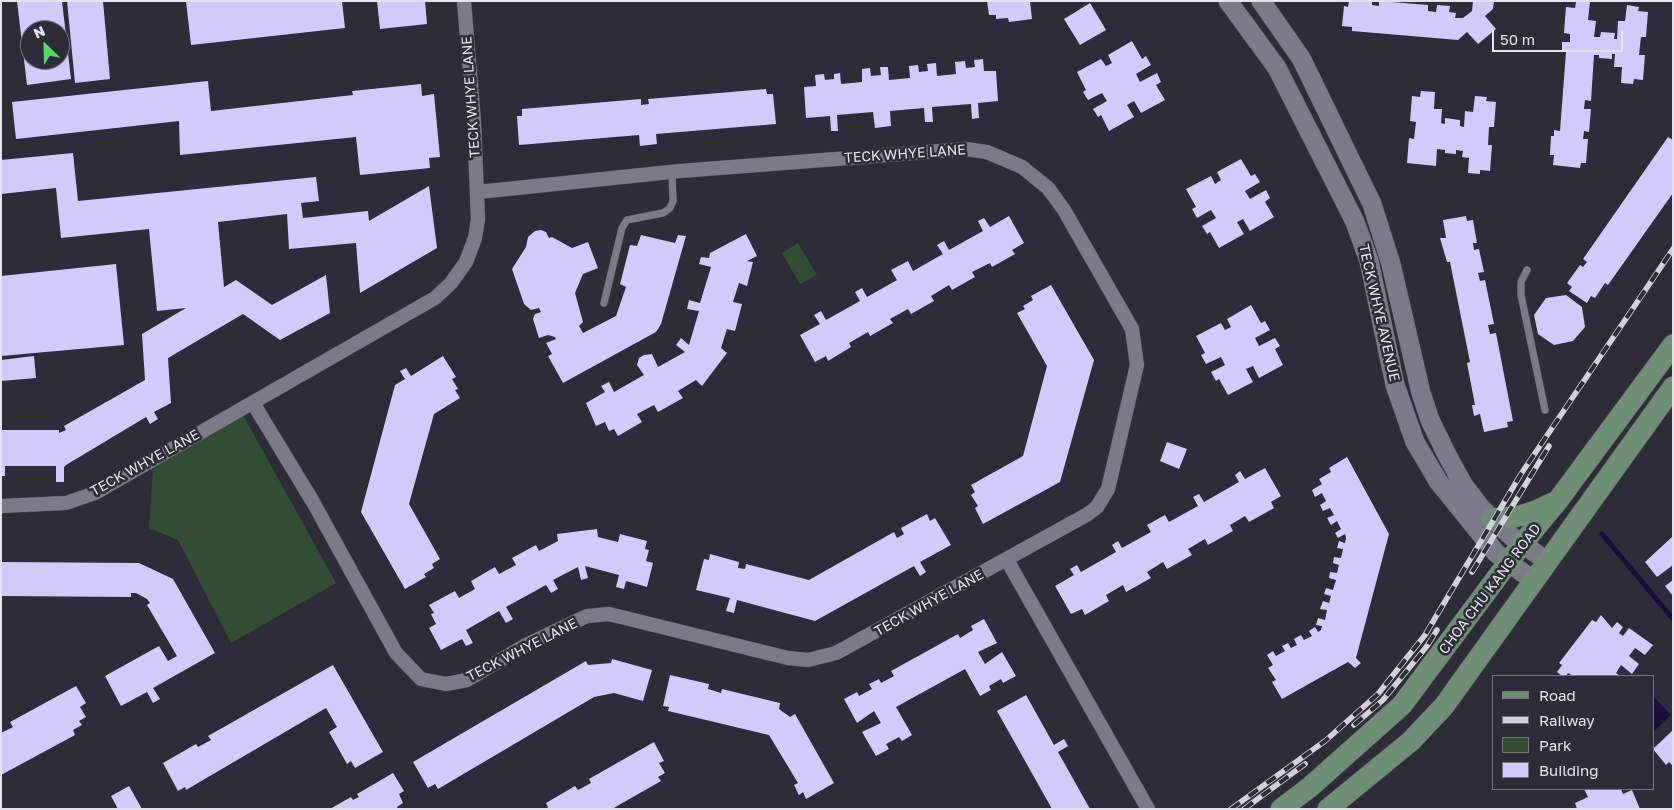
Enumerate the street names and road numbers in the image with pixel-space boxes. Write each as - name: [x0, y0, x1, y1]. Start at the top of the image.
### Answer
- street label: TECK WHYE LANE: [458, 36, 484, 158]
- street label: TECK WHYE LANE: [844, 141, 966, 167]
- street label: TECK WHYE AVENUE: [1355, 243, 1403, 383]
- street label: TECK WHYE LANE: [88, 426, 202, 500]
- street label: CHOA CHU KANG ROAD: [1435, 520, 1545, 658]
- street label: TECK WHYE LANE: [872, 566, 986, 640]
- street label: TECK WHYE LANE: [464, 615, 580, 685]

